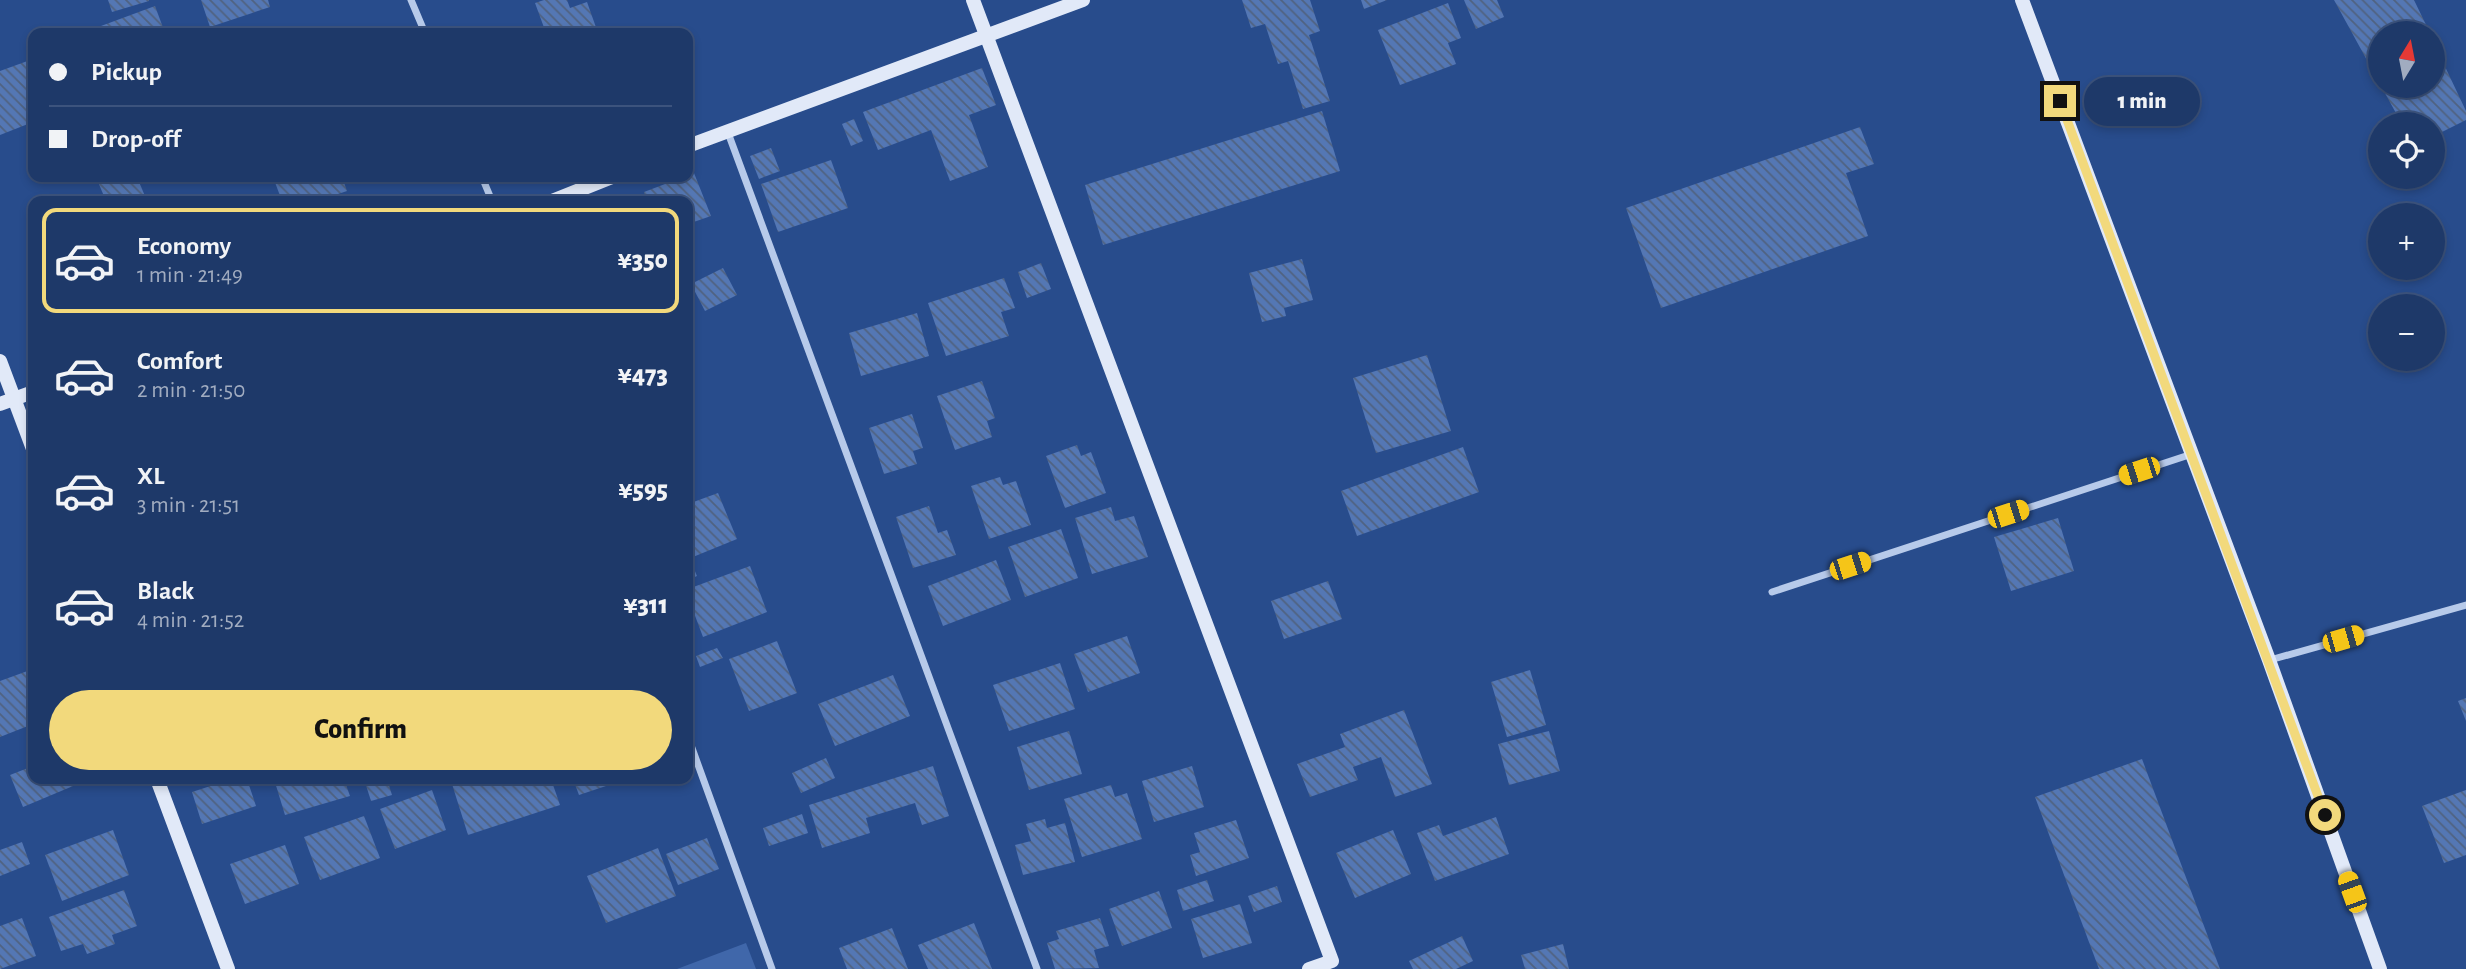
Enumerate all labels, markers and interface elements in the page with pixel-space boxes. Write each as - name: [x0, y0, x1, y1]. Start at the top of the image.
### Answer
- north arrow: [2368, 21, 2445, 98]
- map controls: [2368, 21, 2445, 371]
- text: Pickup: [91, 59, 162, 85]
- callout: 1 min: [2084, 76, 2200, 126]
- route end: [2044, 85, 2076, 117]
- text: 1 min: [2118, 90, 2166, 113]
- button: locate: [2368, 112, 2445, 189]
- text: Drop-off: [91, 126, 180, 152]
- button: +: [2368, 203, 2445, 280]
- icon: car: [53, 229, 116, 292]
- text: Economy: [137, 233, 231, 259]
- text: ¥350: [617, 247, 668, 273]
- text: 1 min · 21:49: [137, 264, 243, 287]
- button: −: [2368, 294, 2445, 371]
- icon: car: [53, 344, 116, 407]
- text: Comfort: [137, 348, 222, 374]
- text: ¥473: [618, 362, 668, 388]
- text: 2 min · 21:50: [137, 379, 245, 402]
- car: [2116, 455, 2163, 487]
- icon: car: [53, 459, 116, 522]
- text: XL: [137, 463, 164, 489]
- text: ¥595: [618, 477, 668, 503]
- text: 3 min · 21:51: [137, 494, 240, 517]
- car: [1985, 498, 2032, 530]
- car: [1827, 550, 1874, 582]
- icon: car: [53, 574, 116, 637]
- text: Black: [137, 578, 194, 604]
- text: ¥311: [623, 592, 668, 618]
- text: 4 min · 21:52: [137, 609, 244, 632]
- car: [2320, 623, 2367, 655]
- button: Confirm: [49, 690, 672, 770]
- route start: [2309, 799, 2341, 831]
- car: [2335, 869, 2370, 915]

